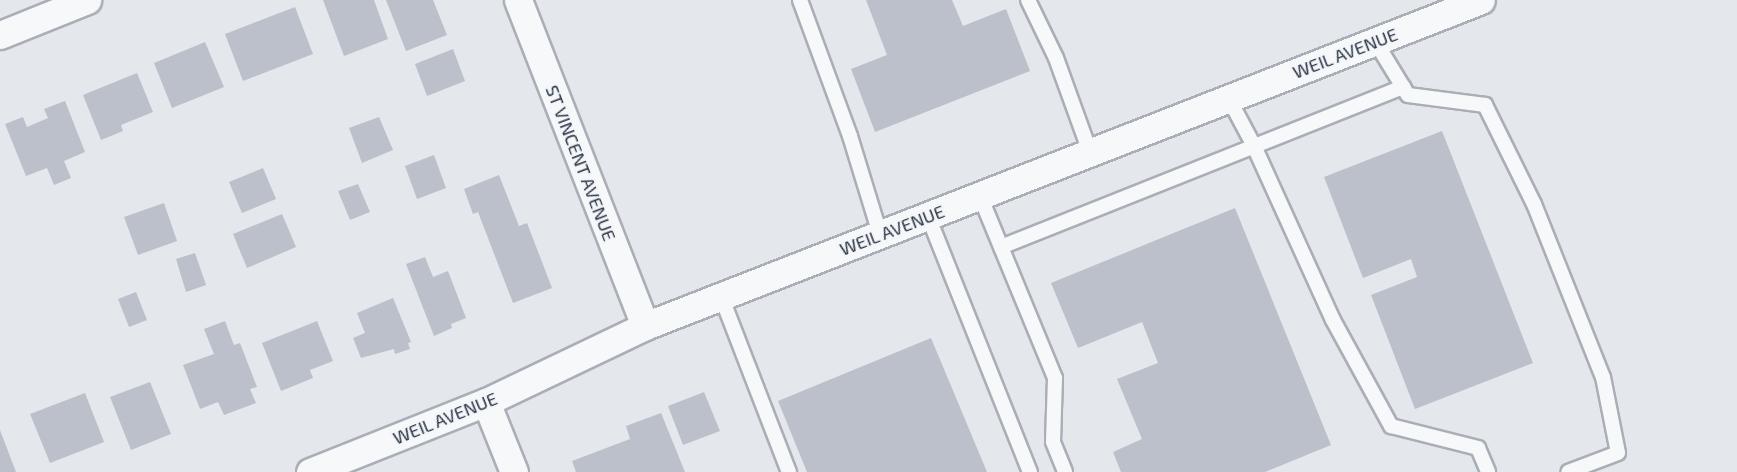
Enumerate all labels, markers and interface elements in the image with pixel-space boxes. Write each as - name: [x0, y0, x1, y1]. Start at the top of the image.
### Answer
- street label: WEIL AVENUE: [1289, 23, 1401, 83]
- street label: ST VINCENT AVENUE: [541, 81, 621, 245]
- street label: WEIL AVENUE: [836, 200, 948, 260]
- street label: WEIL AVENUE: [389, 387, 501, 449]

